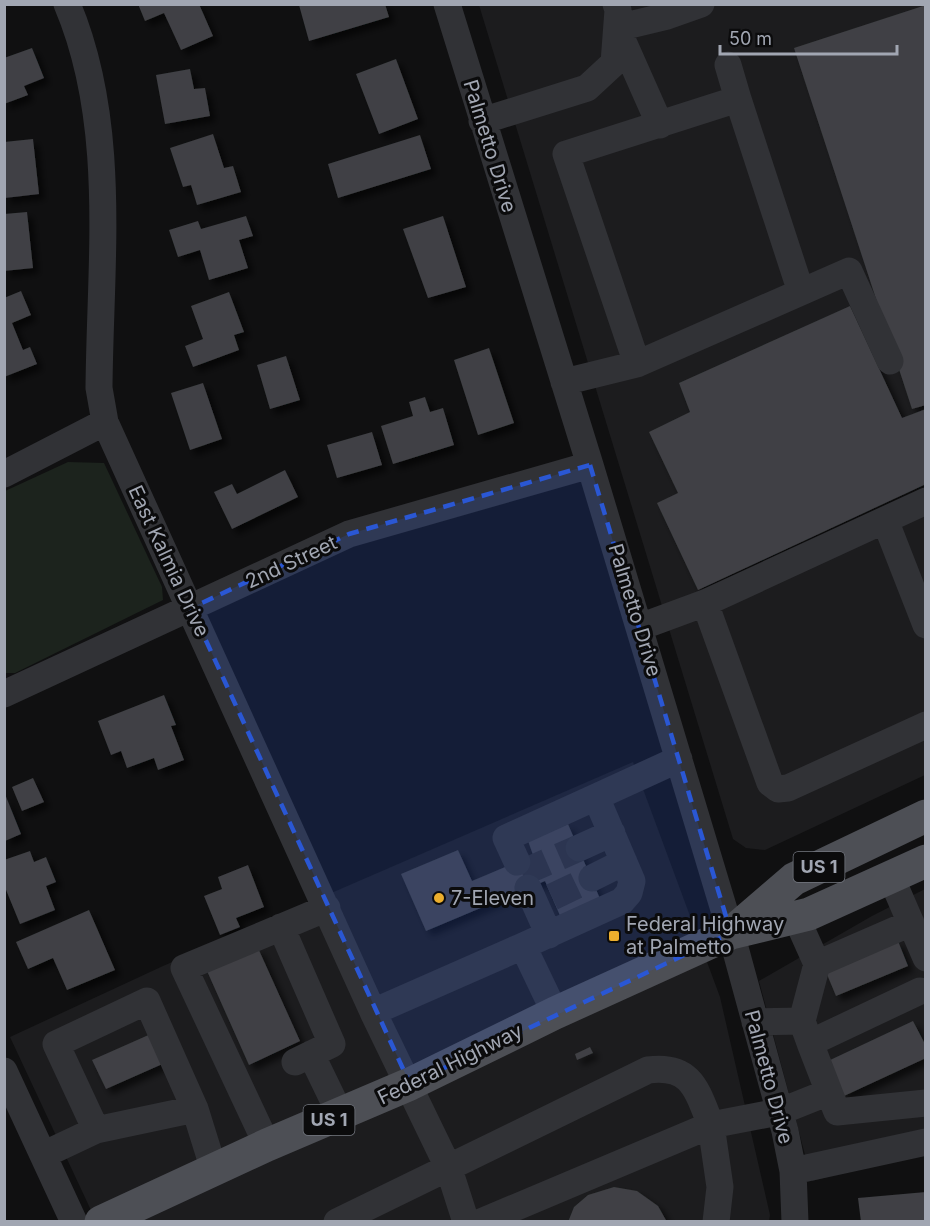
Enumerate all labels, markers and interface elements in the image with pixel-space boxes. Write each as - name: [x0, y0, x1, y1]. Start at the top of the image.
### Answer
- scale bar: [720, 18, 897, 56]
- text: 50 m: [729, 28, 772, 49]
- street label: Palmetto Drive: [458, 77, 522, 215]
- street label: East Kalmia Drive: [123, 481, 215, 641]
- street label: 2nd Street: [241, 530, 341, 594]
- street label: Palmetto Drive: [603, 541, 667, 679]
- road number: US 1: [794, 852, 844, 882]
- place label: 7-Eleven: [451, 886, 534, 910]
- marker: 7-Eleven: [432, 891, 446, 905]
- place label: Federal Highway at Palmetto: [626, 912, 784, 959]
- marker: Federal Highway at Palmetto: [607, 929, 621, 943]
- street label: Palmetto Drive: [740, 1007, 798, 1147]
- street label: Federal Highway: [374, 1019, 526, 1109]
- road number: US 1: [304, 1105, 354, 1135]

